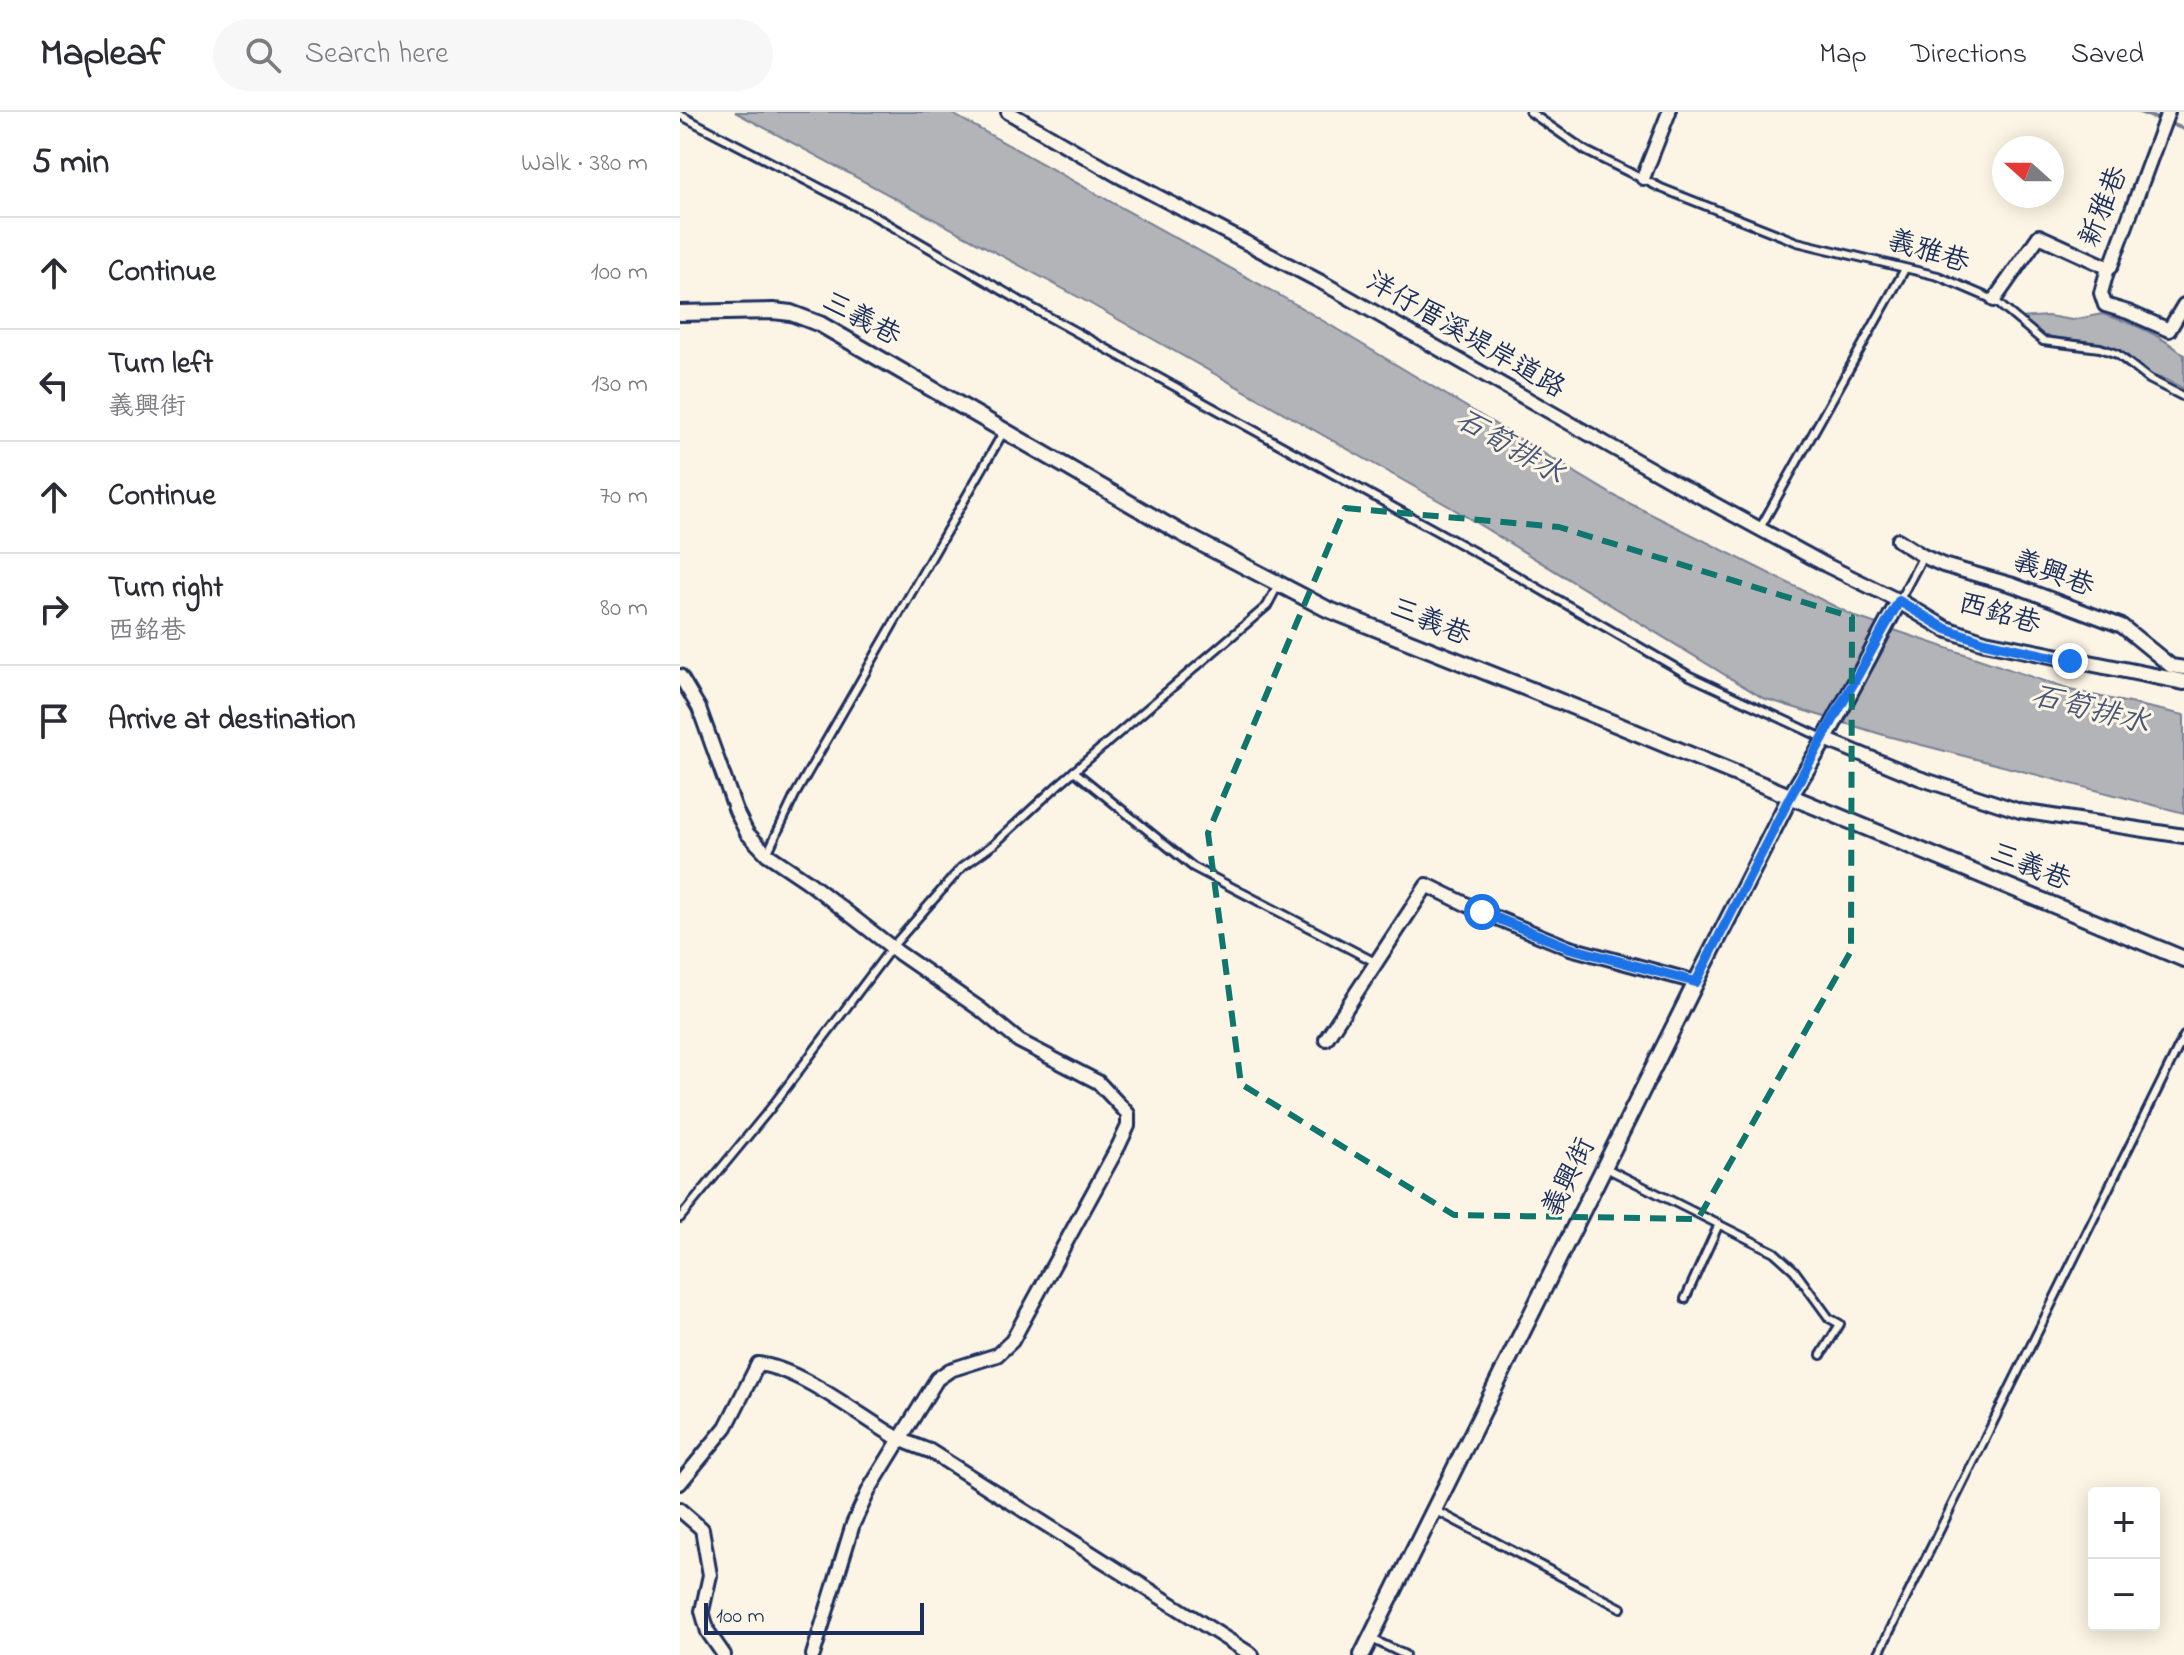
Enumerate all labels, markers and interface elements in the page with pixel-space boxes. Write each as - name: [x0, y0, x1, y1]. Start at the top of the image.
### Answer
- search box: [213, 19, 773, 91]
- text: Mapleaf: [40, 27, 165, 83]
- icon: search: [241, 33, 285, 77]
- text: Search here: [305, 33, 448, 77]
- text: Map: [1819, 35, 1867, 76]
- text: Directions: [1911, 35, 2027, 76]
- text: Saved: [2071, 35, 2144, 76]
- north arrow: [1992, 136, 2064, 208]
- text: 5 min: [32, 139, 109, 189]
- text: Walk · 380 m: [521, 145, 648, 183]
- street label: 新雅巷: [2070, 159, 2140, 254]
- street label: 義雅巷: [1882, 221, 1975, 285]
- icon: ahead: [32, 251, 76, 295]
- text: Continue: [108, 251, 216, 295]
- text: 100 m: [591, 254, 648, 292]
- street label: 洋仔厝溪堤岸道路: [1358, 262, 1572, 410]
- street label: 三義巷: [814, 282, 909, 358]
- text: Turn left: [108, 343, 213, 387]
- icon: left: [32, 363, 76, 407]
- text: 130 m: [591, 366, 648, 404]
- text: 義興街: [108, 389, 186, 427]
- water label: 石筍排水: [1446, 399, 1573, 498]
- icon: ahead: [32, 475, 76, 519]
- text: Continue: [108, 475, 216, 519]
- text: 70 m: [599, 478, 648, 516]
- street label: 義興巷: [2007, 541, 2100, 609]
- text: Turn right: [108, 567, 223, 611]
- street label: 西銘巷: [1953, 584, 2046, 647]
- icon: right: [32, 587, 76, 631]
- street label: 三義巷: [1383, 588, 1478, 658]
- text: 80 m: [600, 590, 648, 628]
- text: 西銘巷: [108, 613, 186, 651]
- route end: [2052, 643, 2088, 679]
- water label: 石筍排水: [2026, 675, 2155, 747]
- icon: arrive: [32, 699, 76, 743]
- text: Arrive at destination: [108, 699, 356, 743]
- street label: 三義巷: [1983, 833, 2078, 903]
- route start: [1464, 894, 1500, 930]
- street label: 義興街: [1533, 1131, 1607, 1225]
- map controls: [2088, 1487, 2160, 1631]
- button: +: [2088, 1487, 2160, 1559]
- button: −: [2088, 1559, 2160, 1631]
- scale bar: [704, 1599, 924, 1635]
- text: 100 m: [716, 1601, 765, 1633]

